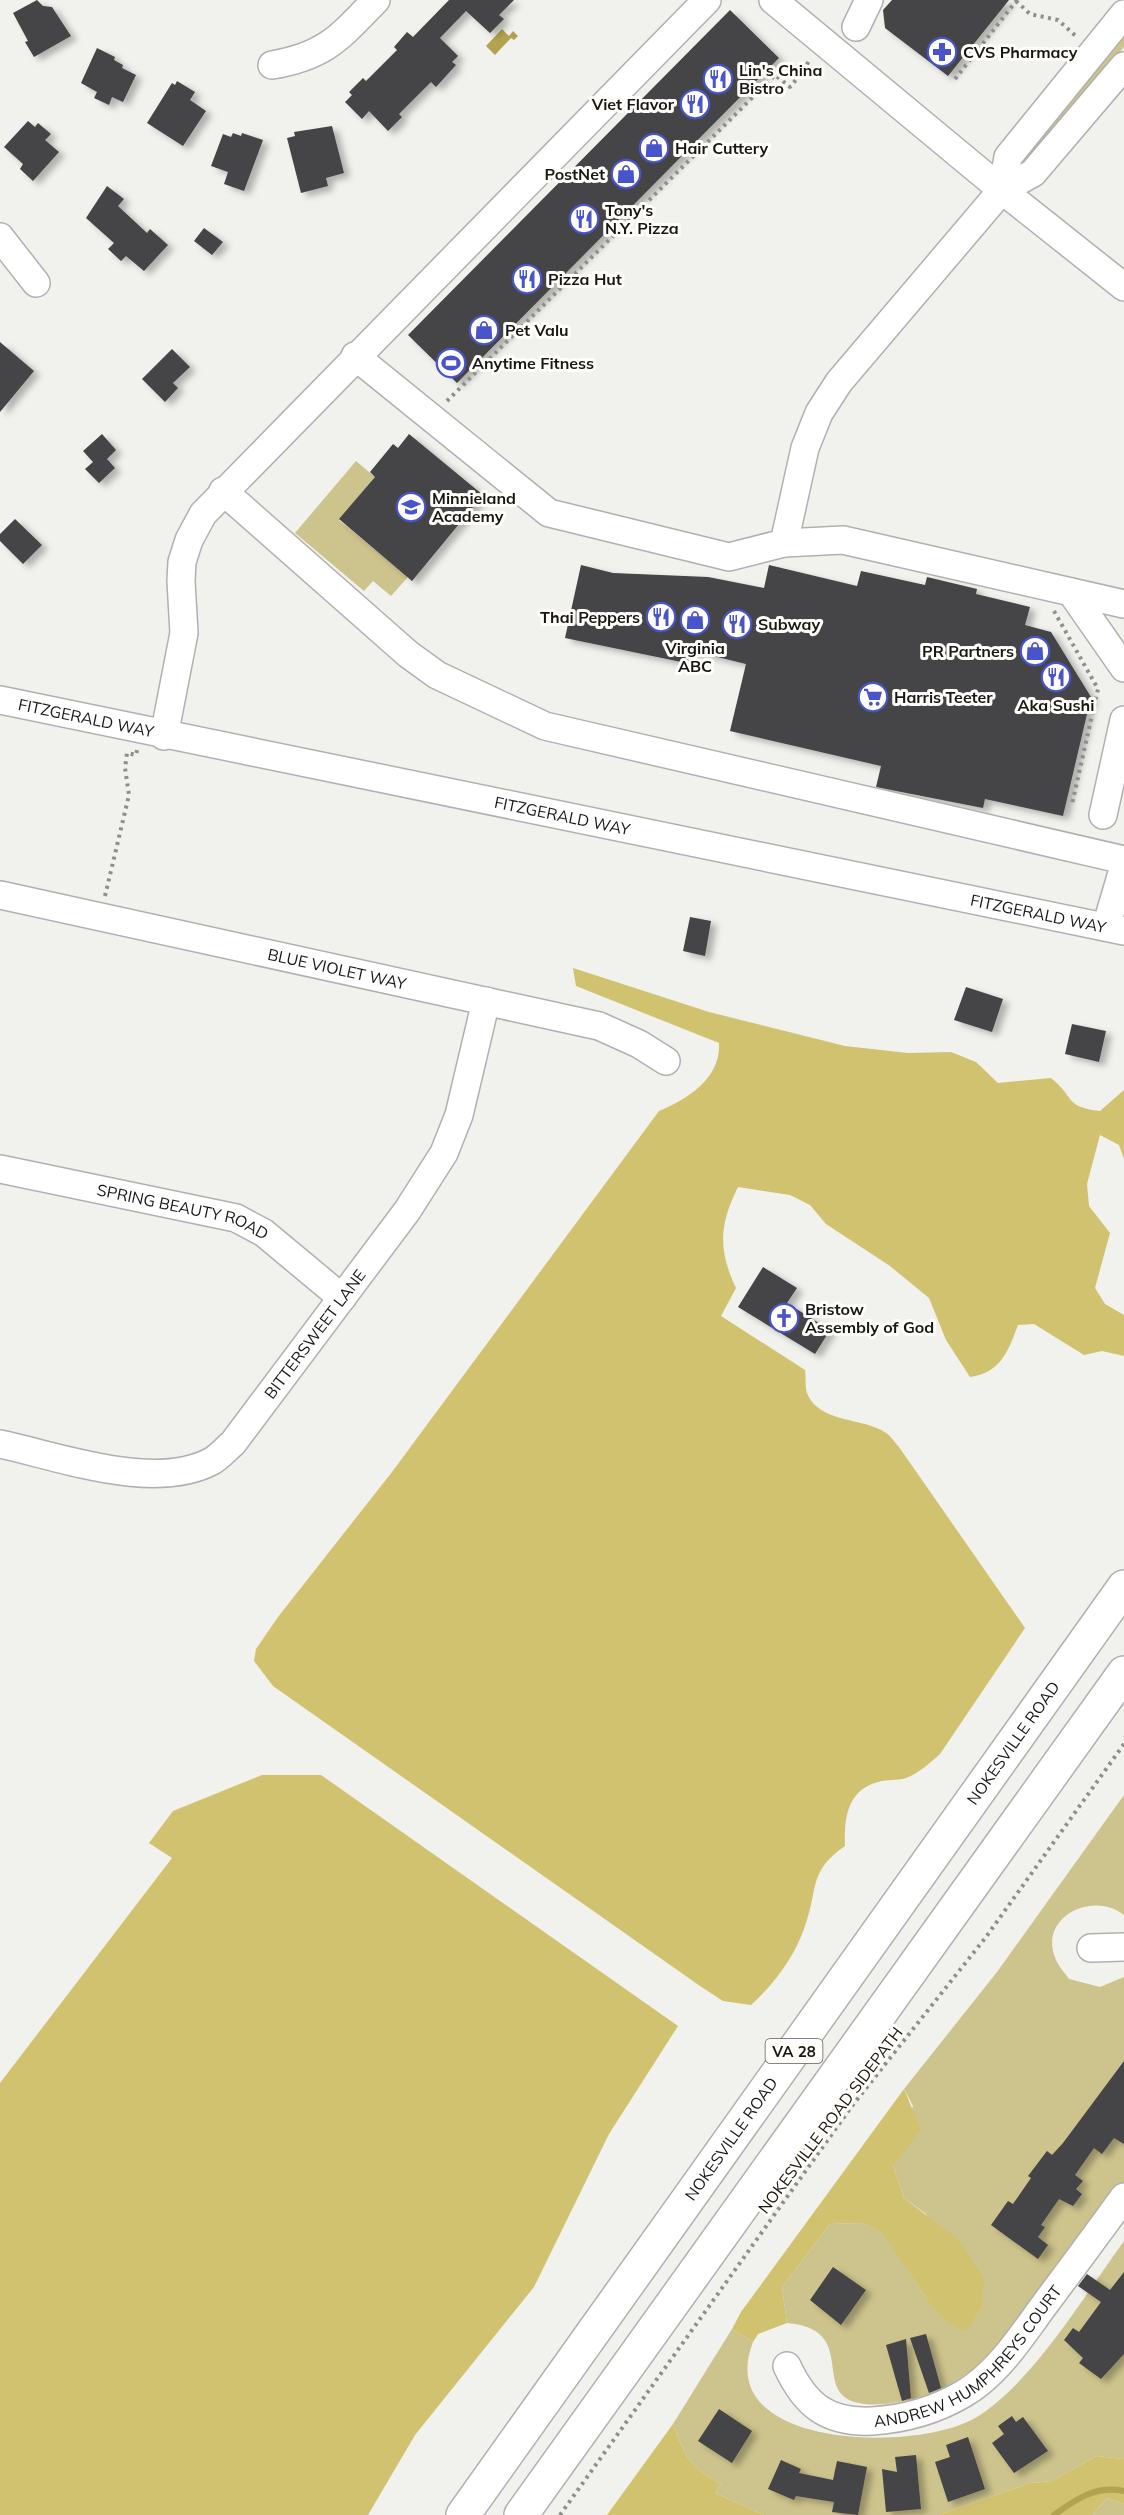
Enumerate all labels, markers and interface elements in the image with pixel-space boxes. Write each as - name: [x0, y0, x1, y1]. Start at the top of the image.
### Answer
- pharmacy icon: CVS Pharmacy: [926, 36, 958, 68]
- place label: CVS Pharmacy: [963, 42, 1078, 62]
- place label: Lin's China Bistro: [739, 60, 822, 98]
- restaurant icon: Lin's China Bistro: [702, 63, 734, 95]
- restaurant icon: Viet Flavor: [679, 88, 711, 120]
- place label: Viet Flavor: [591, 94, 675, 114]
- shop icon: Hair Cuttery: [638, 132, 670, 164]
- place label: Hair Cuttery: [675, 138, 769, 158]
- shop icon: PostNet: [610, 158, 642, 190]
- place label: PostNet: [544, 164, 605, 184]
- place label: Tony's N.Y. Pizza: [605, 200, 679, 238]
- restaurant icon: Tony's N.Y. Pizza: [568, 203, 600, 235]
- restaurant icon: Pizza Hut: [511, 263, 543, 295]
- place label: Pizza Hut: [548, 269, 622, 289]
- shop icon: Pet Valu: [468, 314, 500, 346]
- place label: Pet Valu: [505, 320, 569, 340]
- sports icon: Anytime Fitness: [435, 347, 467, 379]
- place label: Anytime Fitness: [472, 353, 594, 373]
- place label: Minnieland Academy: [432, 488, 516, 526]
- school or university icon: Minnieland Academy: [395, 491, 427, 523]
- restaurant icon: Thai Peppers: [645, 601, 677, 633]
- shop icon: Virginia ABC: [679, 604, 711, 636]
- place label: Thai Peppers: [540, 607, 640, 627]
- restaurant icon: Subway: [721, 608, 753, 640]
- place label: Subway: [758, 614, 820, 634]
- shop icon: PR Partners: [1019, 635, 1051, 667]
- place label: Virginia ABC: [664, 638, 725, 676]
- place label: PR Partners: [922, 641, 1014, 661]
- restaurant icon: Aka Sushi: [1040, 661, 1072, 693]
- supermarket icon: Harris Teeter: [857, 681, 889, 713]
- place label: Harris Teeter: [894, 687, 993, 707]
- street label: FITZGERALD WAY: [17, 694, 156, 741]
- place label: Aka Sushi: [1018, 695, 1094, 715]
- street label: FITZGERALD WAY: [493, 792, 632, 839]
- street label: FITZGERALD WAY: [969, 890, 1108, 937]
- street label: BLUE VIOLET WAY: [266, 944, 408, 994]
- street label: SPRING BEAUTY ROAD: [95, 1179, 272, 1244]
- street label: BITTERSWEET LANE: [260, 1265, 370, 1403]
- place label: Bristow Assembly of God: [805, 1299, 934, 1337]
- church icon: Bristow Assembly of God: [768, 1302, 800, 1334]
- street label: NOKESVILLE ROAD: [962, 1677, 1064, 1808]
- street label: NOKESVILLE ROAD SIDEPATH: [753, 2023, 907, 2217]
- road number: VA 28: [766, 2039, 822, 2063]
- street label: NOKESVILLE ROAD: [680, 2073, 782, 2204]
- street label: ANDREW HUMPHREYS COURT: [873, 2281, 1066, 2431]

